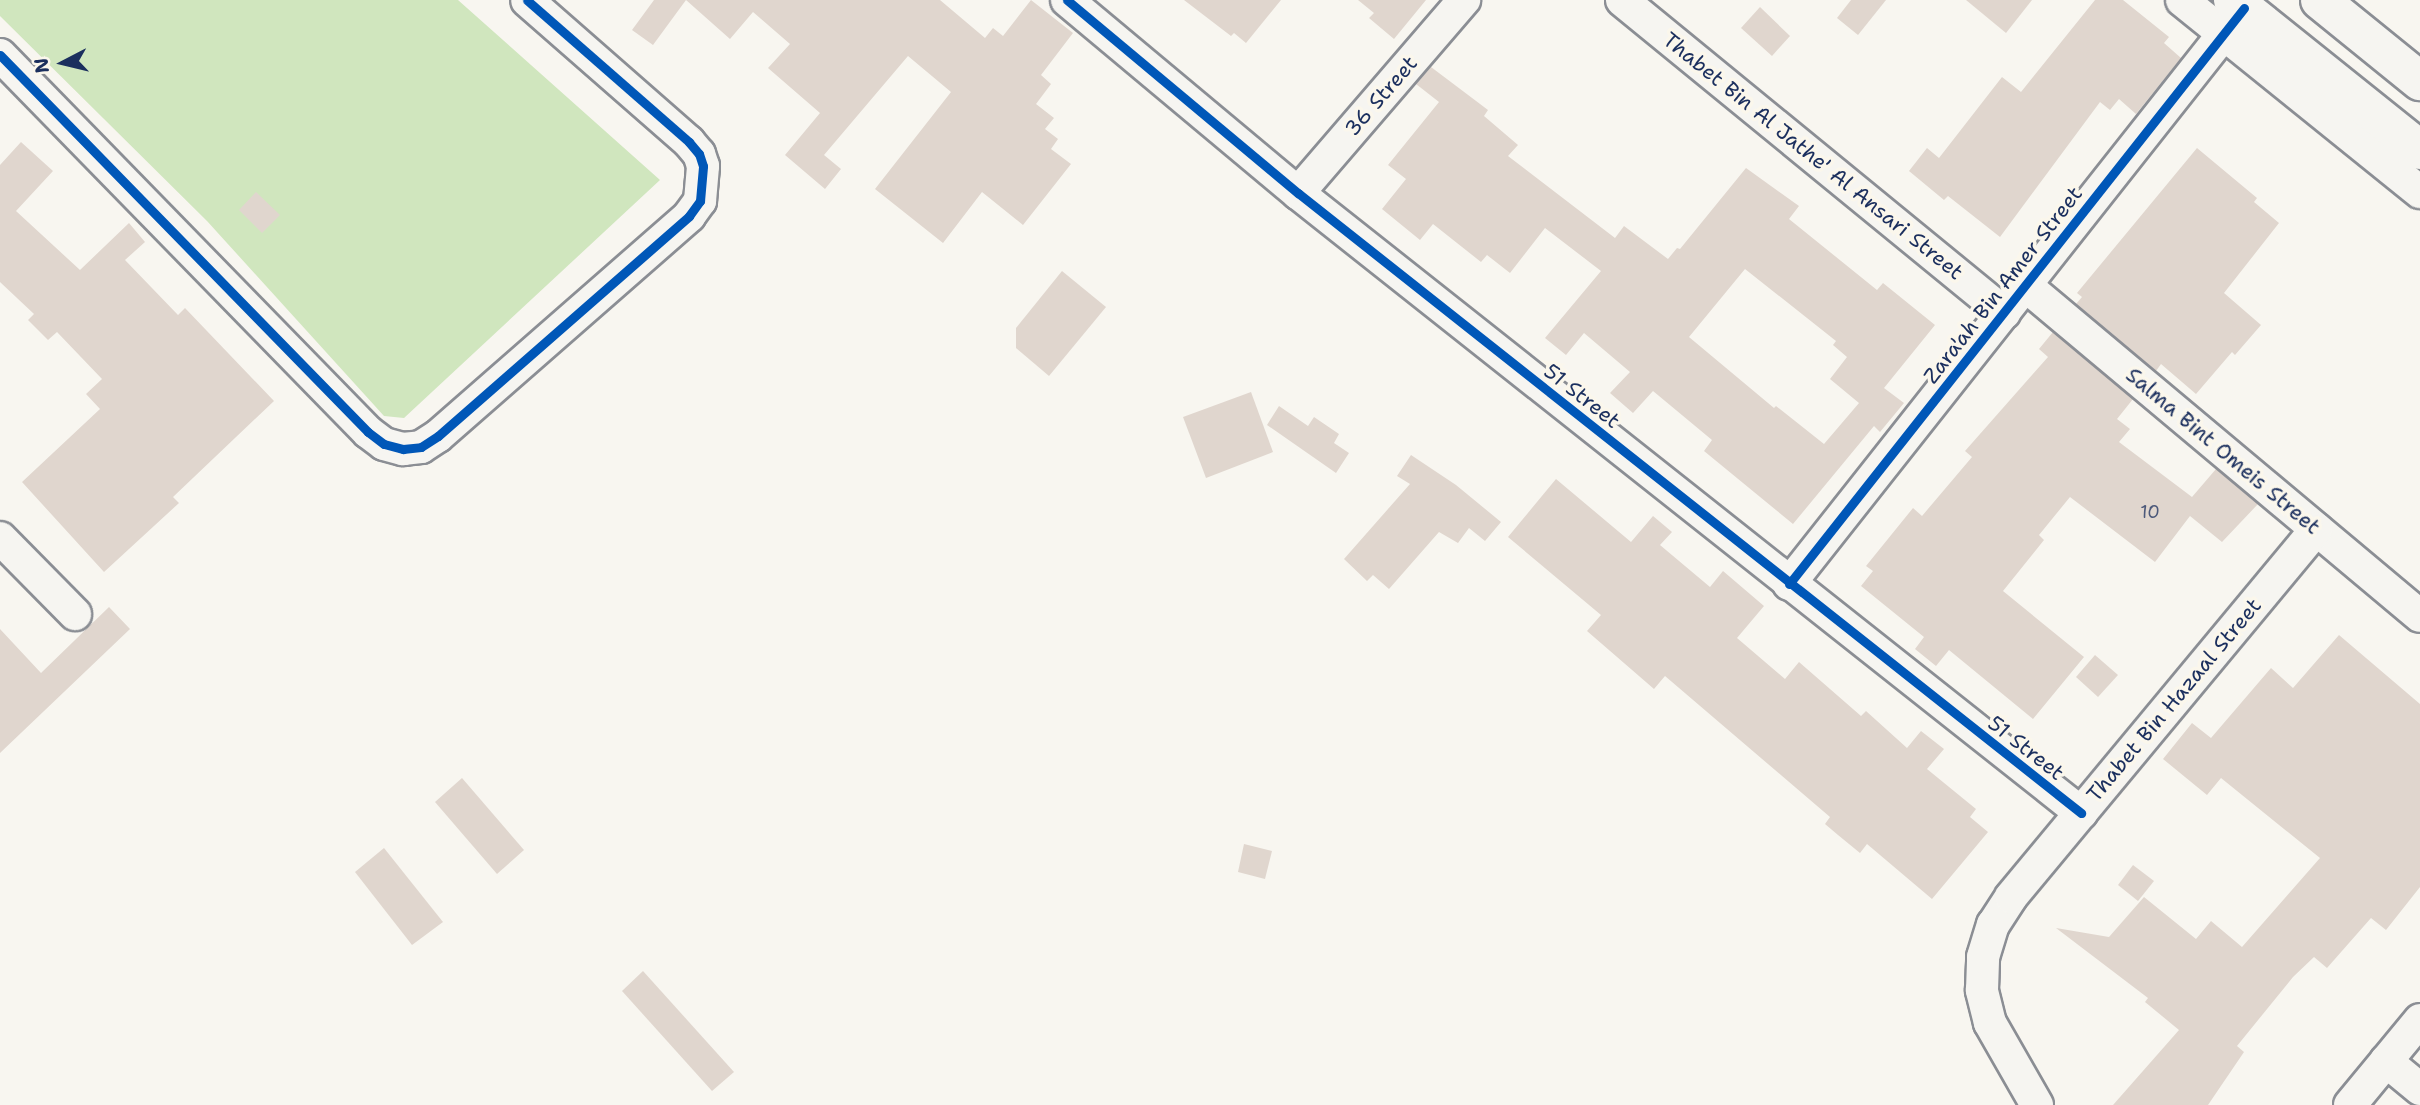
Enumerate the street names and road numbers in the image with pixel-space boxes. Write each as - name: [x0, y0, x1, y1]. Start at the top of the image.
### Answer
- street label: Thabet Bin Al Jathe' Al Ansari Street: [1658, 27, 1968, 285]
- street label: 36 Street: [1339, 51, 1423, 141]
- street label: Zara'ah Bin Amer Street: [1918, 182, 2088, 388]
- street label: 51 Street: [1539, 358, 1625, 434]
- street label: Salma Bint Omeis Street: [2121, 362, 2325, 540]
- street label: Thabet Bin Hazaal Street: [2081, 593, 2267, 807]
- street label: 51 Street: [1983, 710, 2069, 786]

